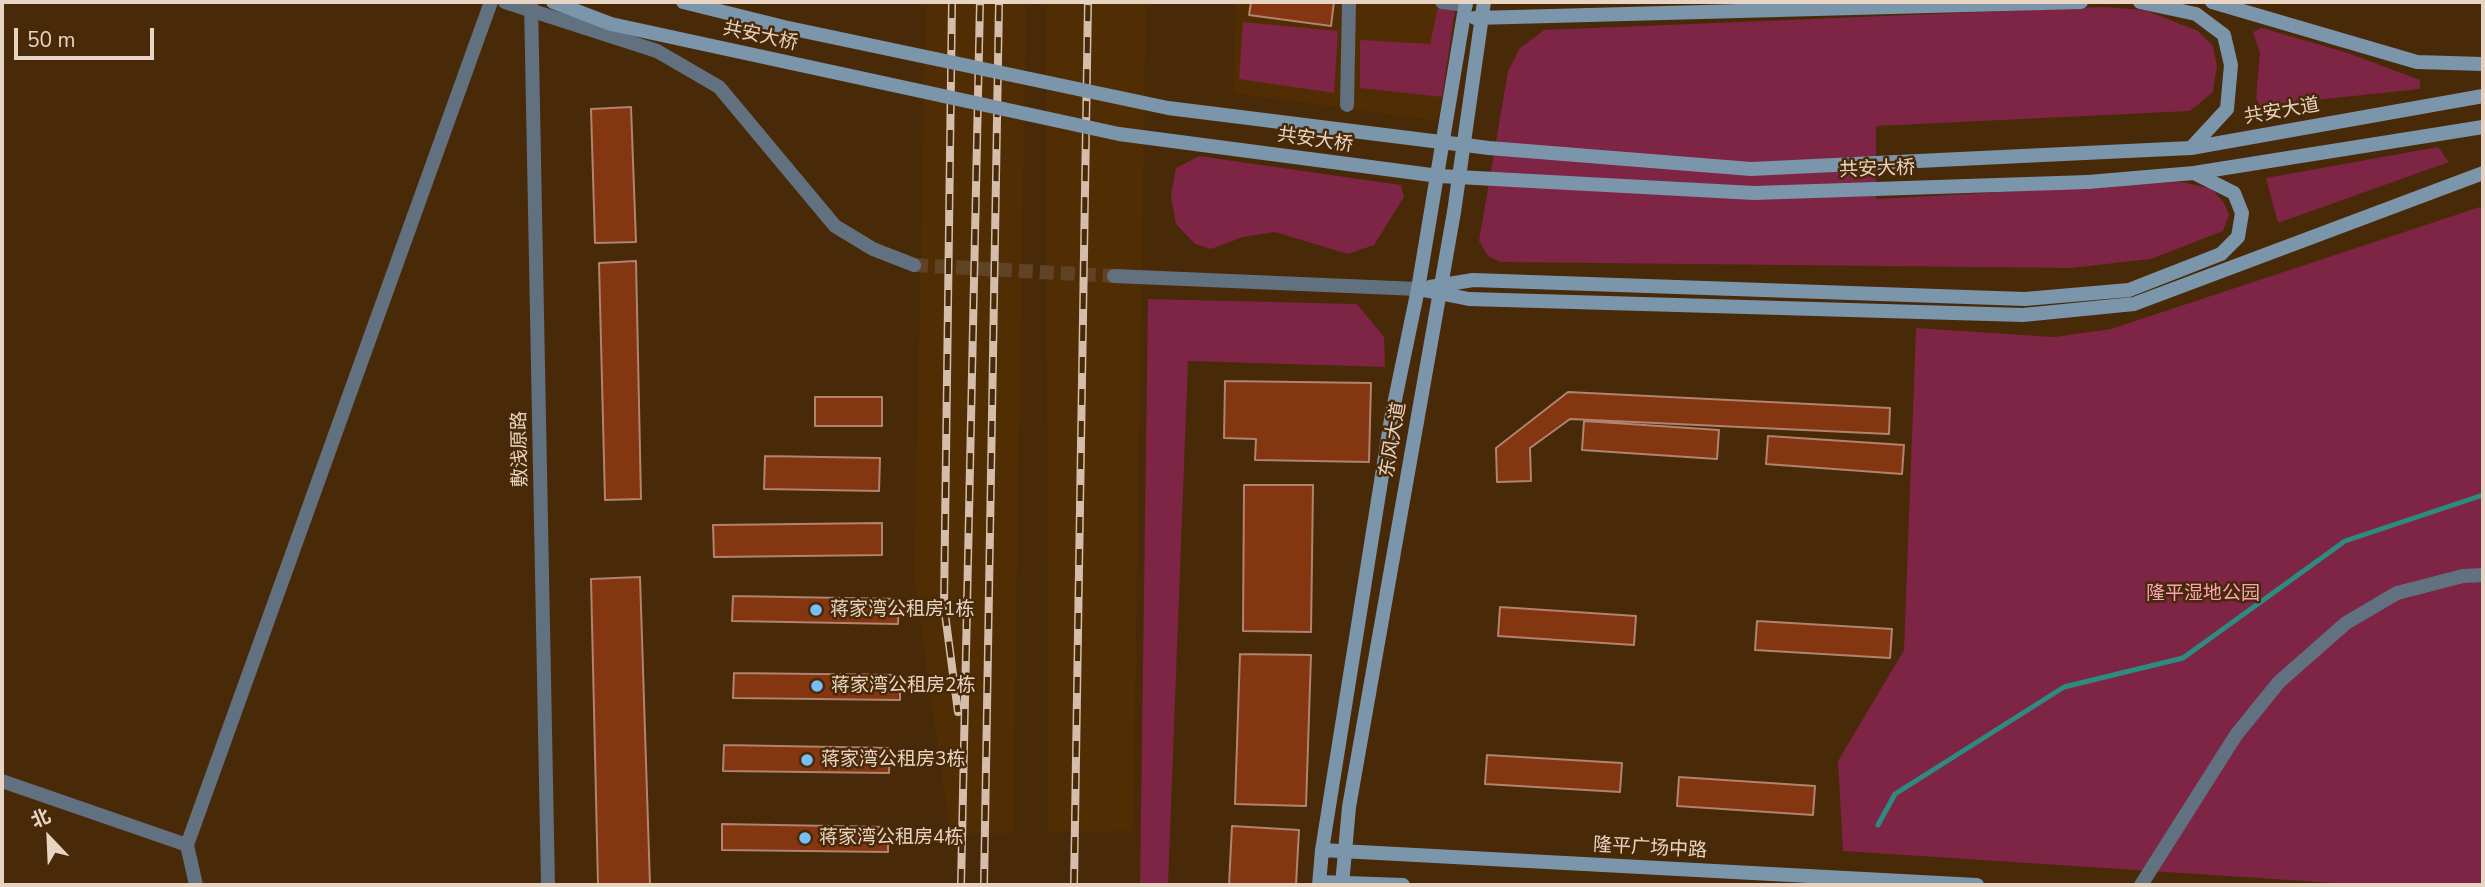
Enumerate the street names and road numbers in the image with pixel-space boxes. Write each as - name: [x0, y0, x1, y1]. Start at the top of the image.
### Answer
- street label: 共安大桥: [720, 18, 800, 56]
- street label: 共安大道: [2243, 94, 2321, 130]
- street label: 共安大桥: [1276, 124, 1354, 158]
- street label: 共安大桥: [1839, 157, 1915, 183]
- street label: 东风大道: [1376, 401, 1412, 479]
- street label: 敷浅原路: [509, 411, 533, 487]
- street label: 隆平广场中路: [1592, 835, 1708, 863]

